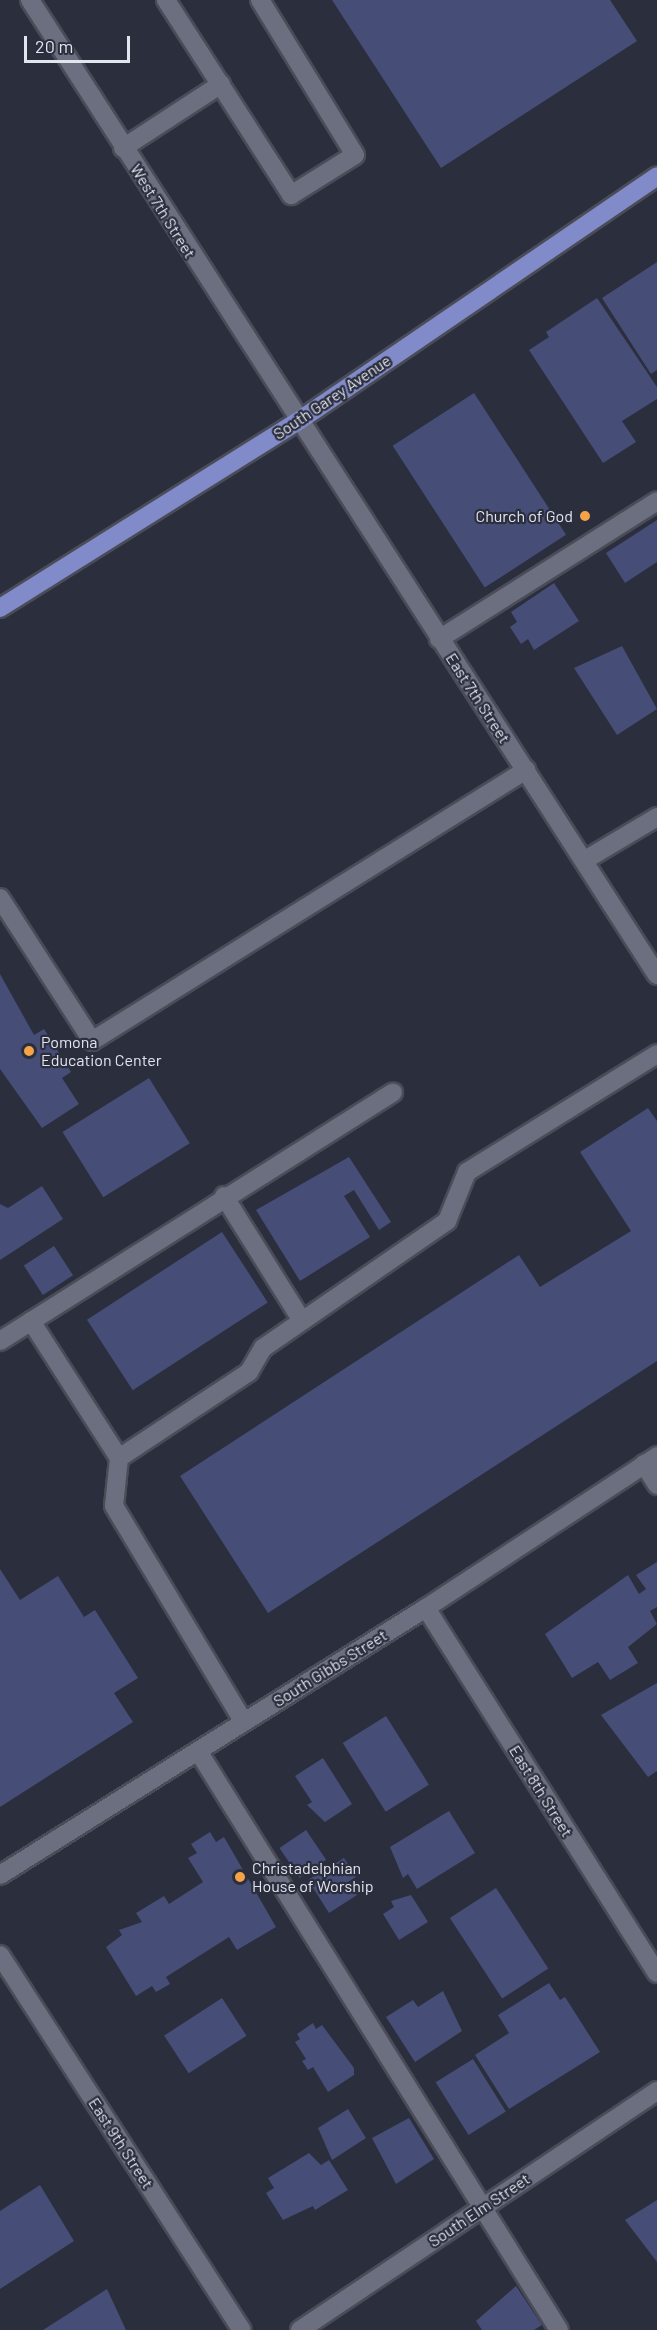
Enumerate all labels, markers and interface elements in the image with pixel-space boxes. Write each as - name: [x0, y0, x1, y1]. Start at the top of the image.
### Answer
- scale bar: [27, 24, 134, 62]
- text: 20 m: [35, 35, 73, 57]
- street label: West 7th Street: [126, 160, 200, 262]
- street label: South Garey Avenue: [270, 351, 394, 443]
- place label: Church of God: [475, 506, 573, 526]
- marker: Church of God: [578, 509, 592, 523]
- street label: East 7th Street: [442, 649, 514, 747]
- place label: Pomona Education Center: [41, 1032, 162, 1070]
- marker: Pomona Education Center: [22, 1044, 36, 1058]
- street label: South Gibbs Street: [270, 1625, 390, 1711]
- street label: East 8th Street: [505, 1742, 577, 1840]
- place label: Christadelphian House of Worship: [252, 1858, 374, 1896]
- marker: Christadelphian House of Worship: [233, 1870, 247, 1884]
- street label: East 9th Street: [85, 2094, 157, 2192]
- street label: South Elm Street: [425, 2169, 533, 2251]

